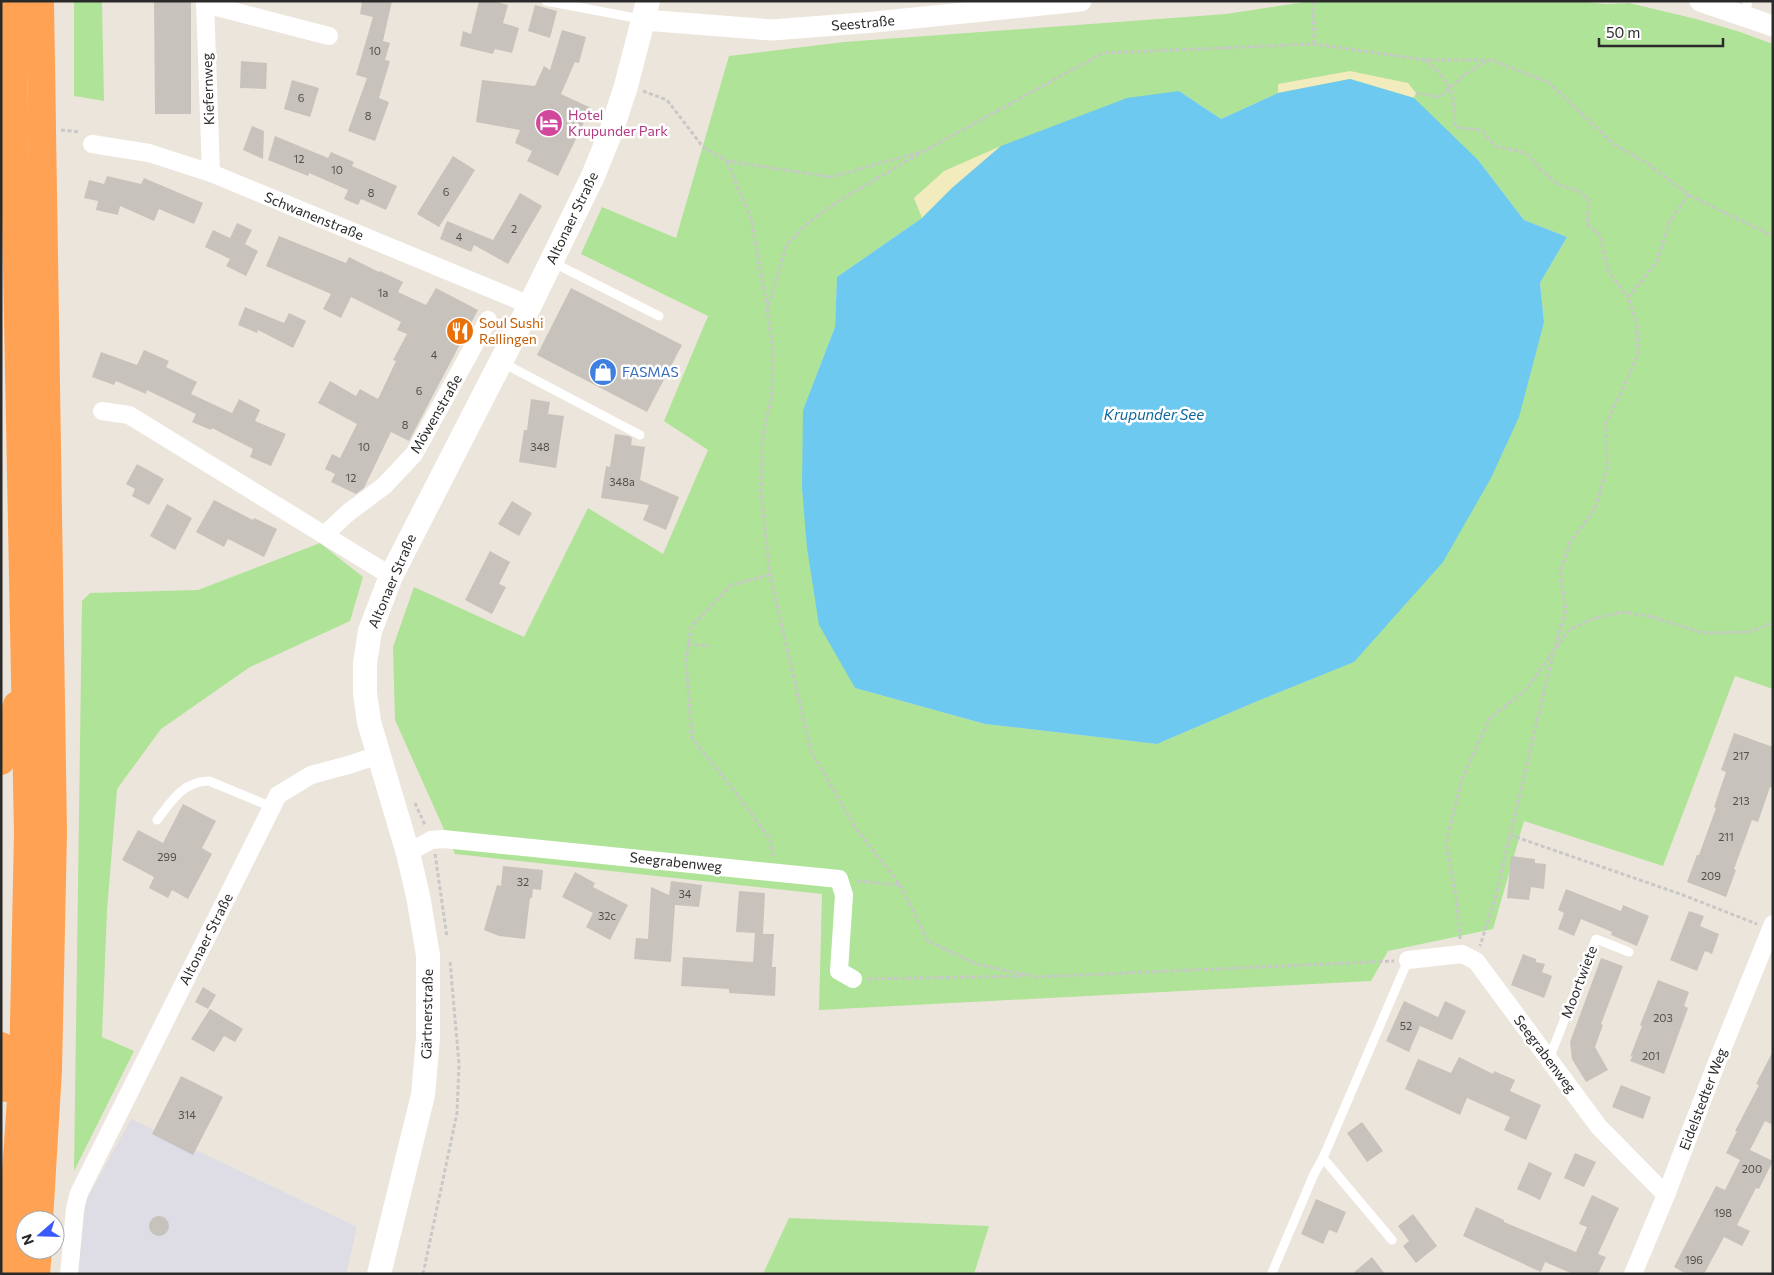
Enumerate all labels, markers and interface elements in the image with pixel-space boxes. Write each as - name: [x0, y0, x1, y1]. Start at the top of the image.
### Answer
- street label: Seestraße: [830, 11, 895, 34]
- scale bar: [1599, 15, 1723, 47]
- text: 50 m: [1606, 23, 1640, 41]
- house number: 10: [369, 44, 381, 57]
- street label: Kiefernweg: [198, 52, 217, 125]
- house number: 6: [298, 91, 305, 104]
- place label: Hotel Krupunder Park: [568, 106, 668, 139]
- hotel icon: Hotel Krupunder Park: [534, 108, 564, 138]
- house number: 8: [365, 109, 372, 122]
- house number: 12: [294, 152, 304, 165]
- house number: 10: [331, 163, 343, 176]
- street label: Altonaer Straße: [542, 169, 601, 267]
- house number: 6: [443, 185, 450, 198]
- house number: 8: [368, 186, 375, 199]
- street label: Schwanenstraße: [262, 188, 366, 243]
- house number: 2: [511, 222, 517, 235]
- house number: 4: [456, 230, 463, 243]
- house number: 1a: [378, 286, 388, 299]
- place label: Soul Sushi Rellingen: [479, 314, 544, 347]
- restaurant icon: Soul Sushi Rellingen: [445, 316, 475, 346]
- house number: 4: [431, 348, 438, 361]
- shop icon: FASMAS: [588, 357, 618, 387]
- place label: FASMAS: [622, 363, 679, 380]
- street label: Möwenstraße: [406, 371, 465, 456]
- house number: 6: [416, 384, 423, 397]
- water label: Krupunder See: [1104, 405, 1204, 423]
- house number: 8: [402, 418, 409, 431]
- house number: 10: [358, 440, 370, 453]
- house number: 348: [530, 440, 550, 453]
- house number: 12: [346, 471, 356, 484]
- house number: 348a: [609, 475, 635, 488]
- street label: Altonaer Straße: [364, 531, 419, 630]
- house number: 217: [1733, 749, 1749, 762]
- house number: 213: [1732, 794, 1750, 807]
- house number: 211: [1718, 830, 1734, 843]
- street label: Seegrabenweg: [629, 848, 723, 875]
- house number: 299: [157, 850, 177, 863]
- house number: 209: [1701, 869, 1721, 882]
- house number: 32: [517, 875, 529, 888]
- house number: 34: [679, 887, 692, 900]
- street label: Altonaer Straße: [175, 890, 236, 987]
- house number: 32c: [598, 909, 616, 922]
- street label: Moortwiete: [1557, 943, 1600, 1021]
- street label: Gärtnerstraße: [417, 969, 436, 1059]
- house number: 203: [1653, 1011, 1673, 1024]
- street label: Seegrabenweg: [1511, 1012, 1580, 1096]
- house number: 52: [1400, 1019, 1412, 1032]
- street label: Eidelstedter Weg: [1675, 1045, 1730, 1152]
- house number: 201: [1642, 1049, 1660, 1062]
- house number: 314: [178, 1108, 196, 1121]
- house number: 200: [1742, 1162, 1762, 1175]
- house number: 198: [1714, 1206, 1732, 1219]
- north arrow: [15, 1210, 65, 1260]
- text: N: [18, 1232, 37, 1247]
- house number: 196: [1685, 1253, 1703, 1266]

